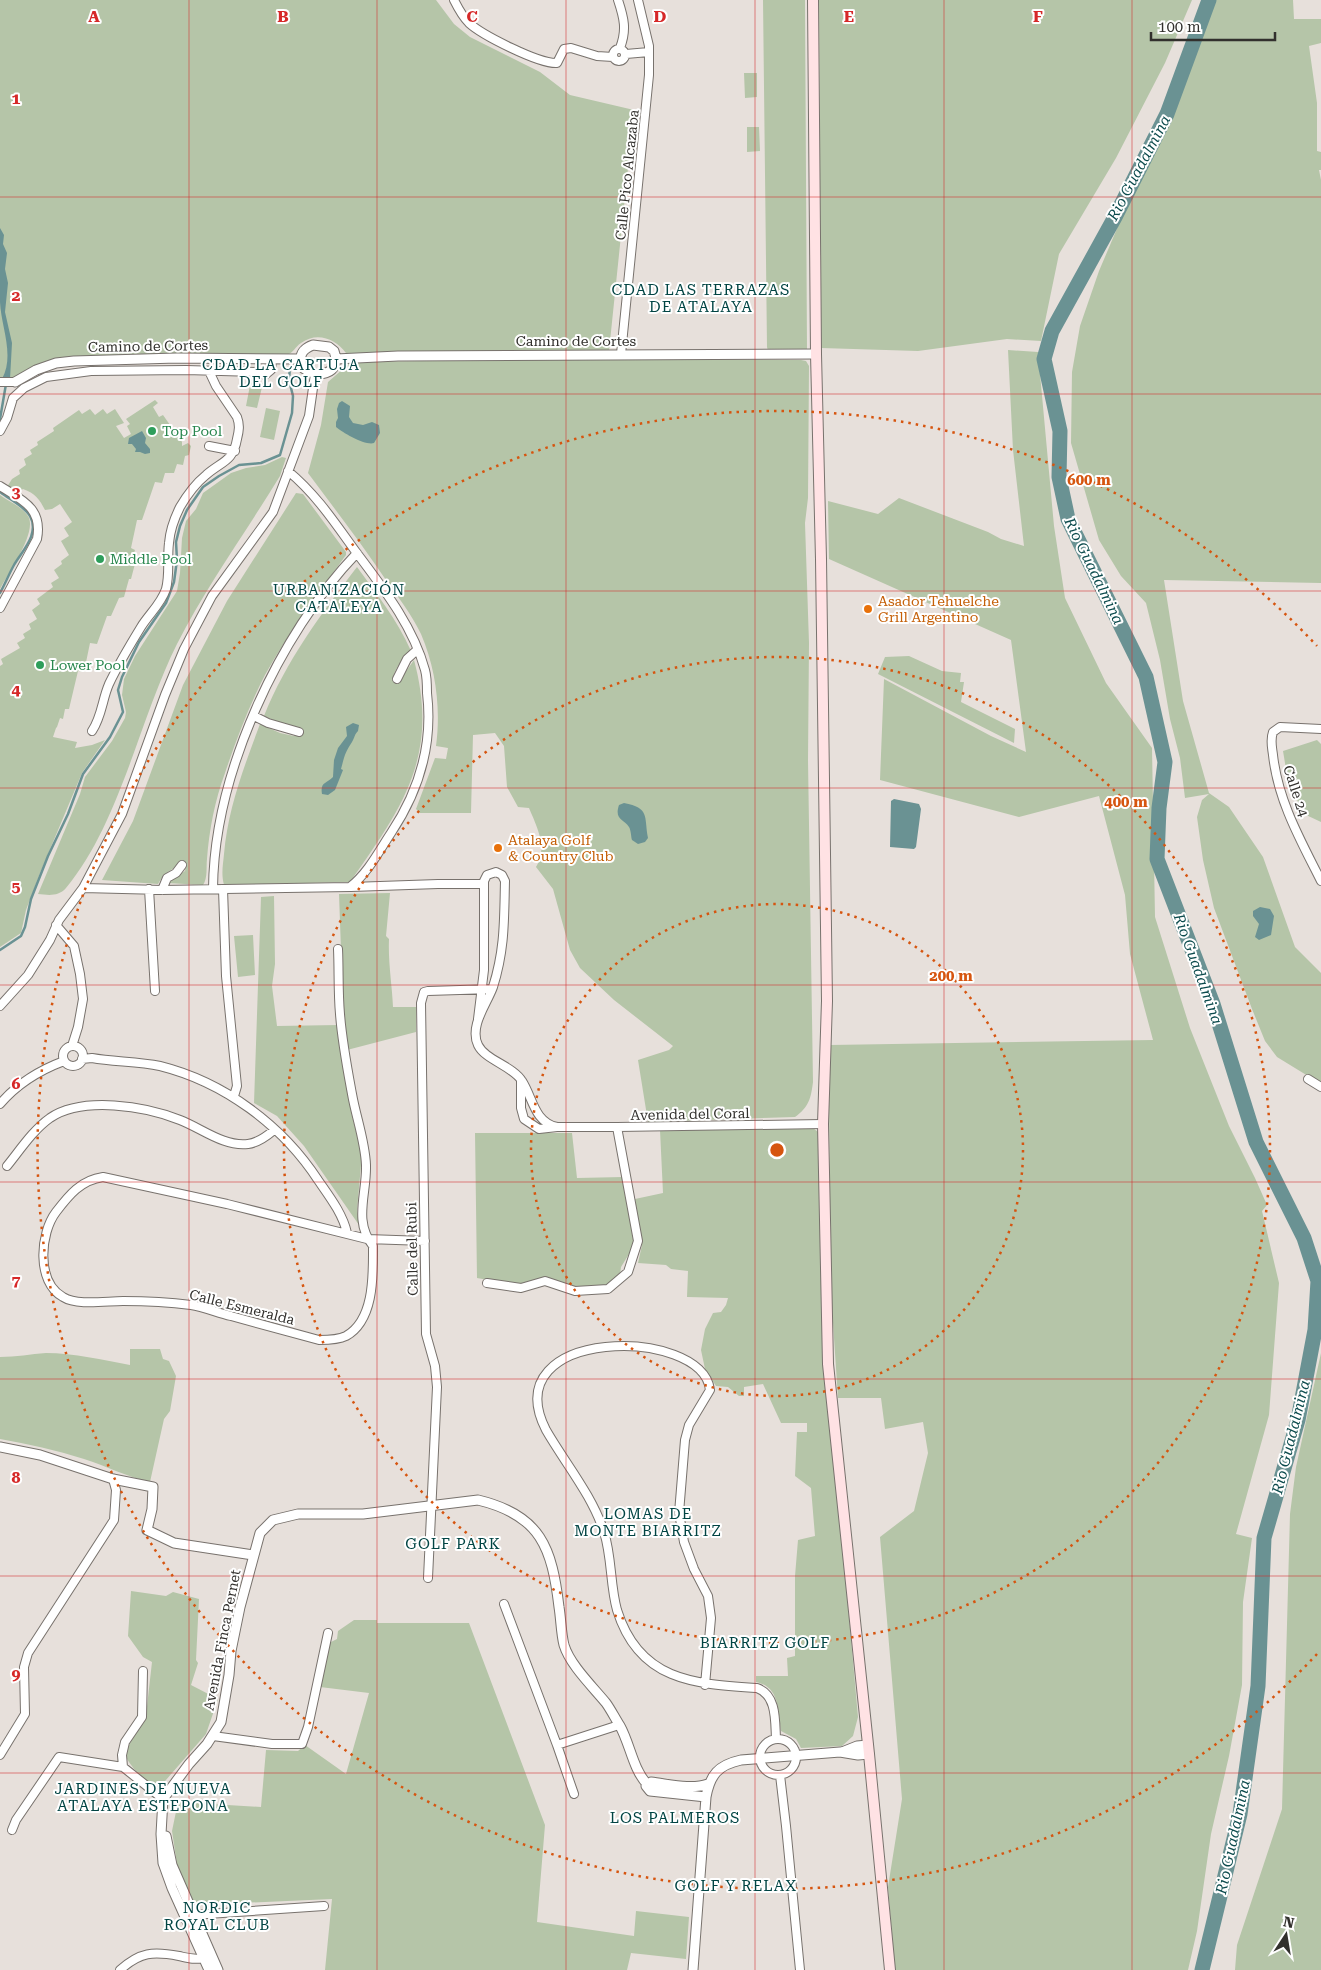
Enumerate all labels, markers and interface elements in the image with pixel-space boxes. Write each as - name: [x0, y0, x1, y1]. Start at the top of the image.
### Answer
- text: A: [88, 7, 100, 26]
- text: B: [277, 7, 289, 26]
- text: C: [466, 7, 478, 26]
- text: D: [654, 7, 667, 26]
- text: E: [844, 7, 854, 26]
- text: F: [1033, 7, 1043, 26]
- scale bar: [1151, 10, 1275, 42]
- text: 100 m: [1158, 18, 1201, 36]
- text: 1: [12, 89, 21, 108]
- street label: Calle Pico Alcazaba: [612, 108, 642, 241]
- water label: Rio Guadalmina: [1103, 112, 1174, 225]
- district label: CDAD LAS TERRAZAS DE ATALAYA: [612, 281, 790, 316]
- text: 2: [12, 286, 21, 305]
- street label: Camino de Cortes: [516, 333, 637, 349]
- street label: Camino de Cortes: [88, 337, 209, 355]
- district label: CDAD LA CARTUJA DEL GOLF: [202, 356, 360, 391]
- place label: Top Pool: [162, 423, 223, 439]
- marker: Top Pool: [146, 425, 158, 437]
- text: 600 m: [1067, 471, 1111, 489]
- text: 3: [12, 483, 21, 502]
- water label: Rio Guadalmina: [1060, 514, 1128, 627]
- place label: Middle Pool: [110, 551, 192, 567]
- marker: Middle Pool: [94, 553, 106, 565]
- district label: URBANIZACIÓN CATALEYA: [273, 580, 405, 616]
- place label: Asador Tehuelche Grill Argentino: [878, 593, 999, 625]
- marker: Asador Tehuelche Grill Argentino: [862, 603, 874, 615]
- place label: Lower Pool: [50, 657, 126, 673]
- marker: Lower Pool: [34, 659, 46, 671]
- text: 4: [12, 680, 21, 699]
- street label: Calle 24: [1280, 763, 1312, 819]
- text: 400 m: [1104, 793, 1148, 811]
- place label: Atalaya Golf & Country Club: [508, 832, 614, 864]
- marker: Atalaya Golf & Country Club: [492, 842, 504, 854]
- text: 5: [12, 877, 21, 896]
- water label: Rio Guadalmina: [1169, 910, 1226, 1027]
- text: 200 m: [929, 967, 973, 985]
- text: 6: [12, 1074, 21, 1093]
- street label: Avenida del Coral: [630, 1105, 750, 1123]
- centre of rings: [768, 1141, 786, 1159]
- street label: Calle del Rubi: [403, 1202, 421, 1296]
- text: 7: [12, 1271, 21, 1290]
- street label: Calle Esmeralda: [188, 1286, 297, 1328]
- water label: Rio Guadalmina: [1268, 1378, 1314, 1497]
- text: 8: [12, 1468, 21, 1487]
- district label: LOMAS DE MONTE BIARRITZ: [574, 1505, 722, 1540]
- district label: GOLF PARK: [405, 1535, 501, 1553]
- street label: Avenida Finca Pernet: [200, 1568, 244, 1712]
- district label: BIARRITZ GOLF: [700, 1634, 830, 1652]
- text: 9: [12, 1665, 21, 1684]
- water label: Rio Guadalmina: [1212, 1778, 1254, 1897]
- district label: JARDINES DE NUEVA ATALAYA ESTEPONA: [55, 1780, 231, 1815]
- district label: LOS PALMEROS: [610, 1809, 740, 1827]
- district label: GOLF Y RELAX: [675, 1877, 797, 1895]
- district label: NORDIC ROYAL CLUB: [164, 1899, 270, 1934]
- north arrow: [1261, 1910, 1311, 1960]
- text: N: [1282, 1913, 1296, 1931]

